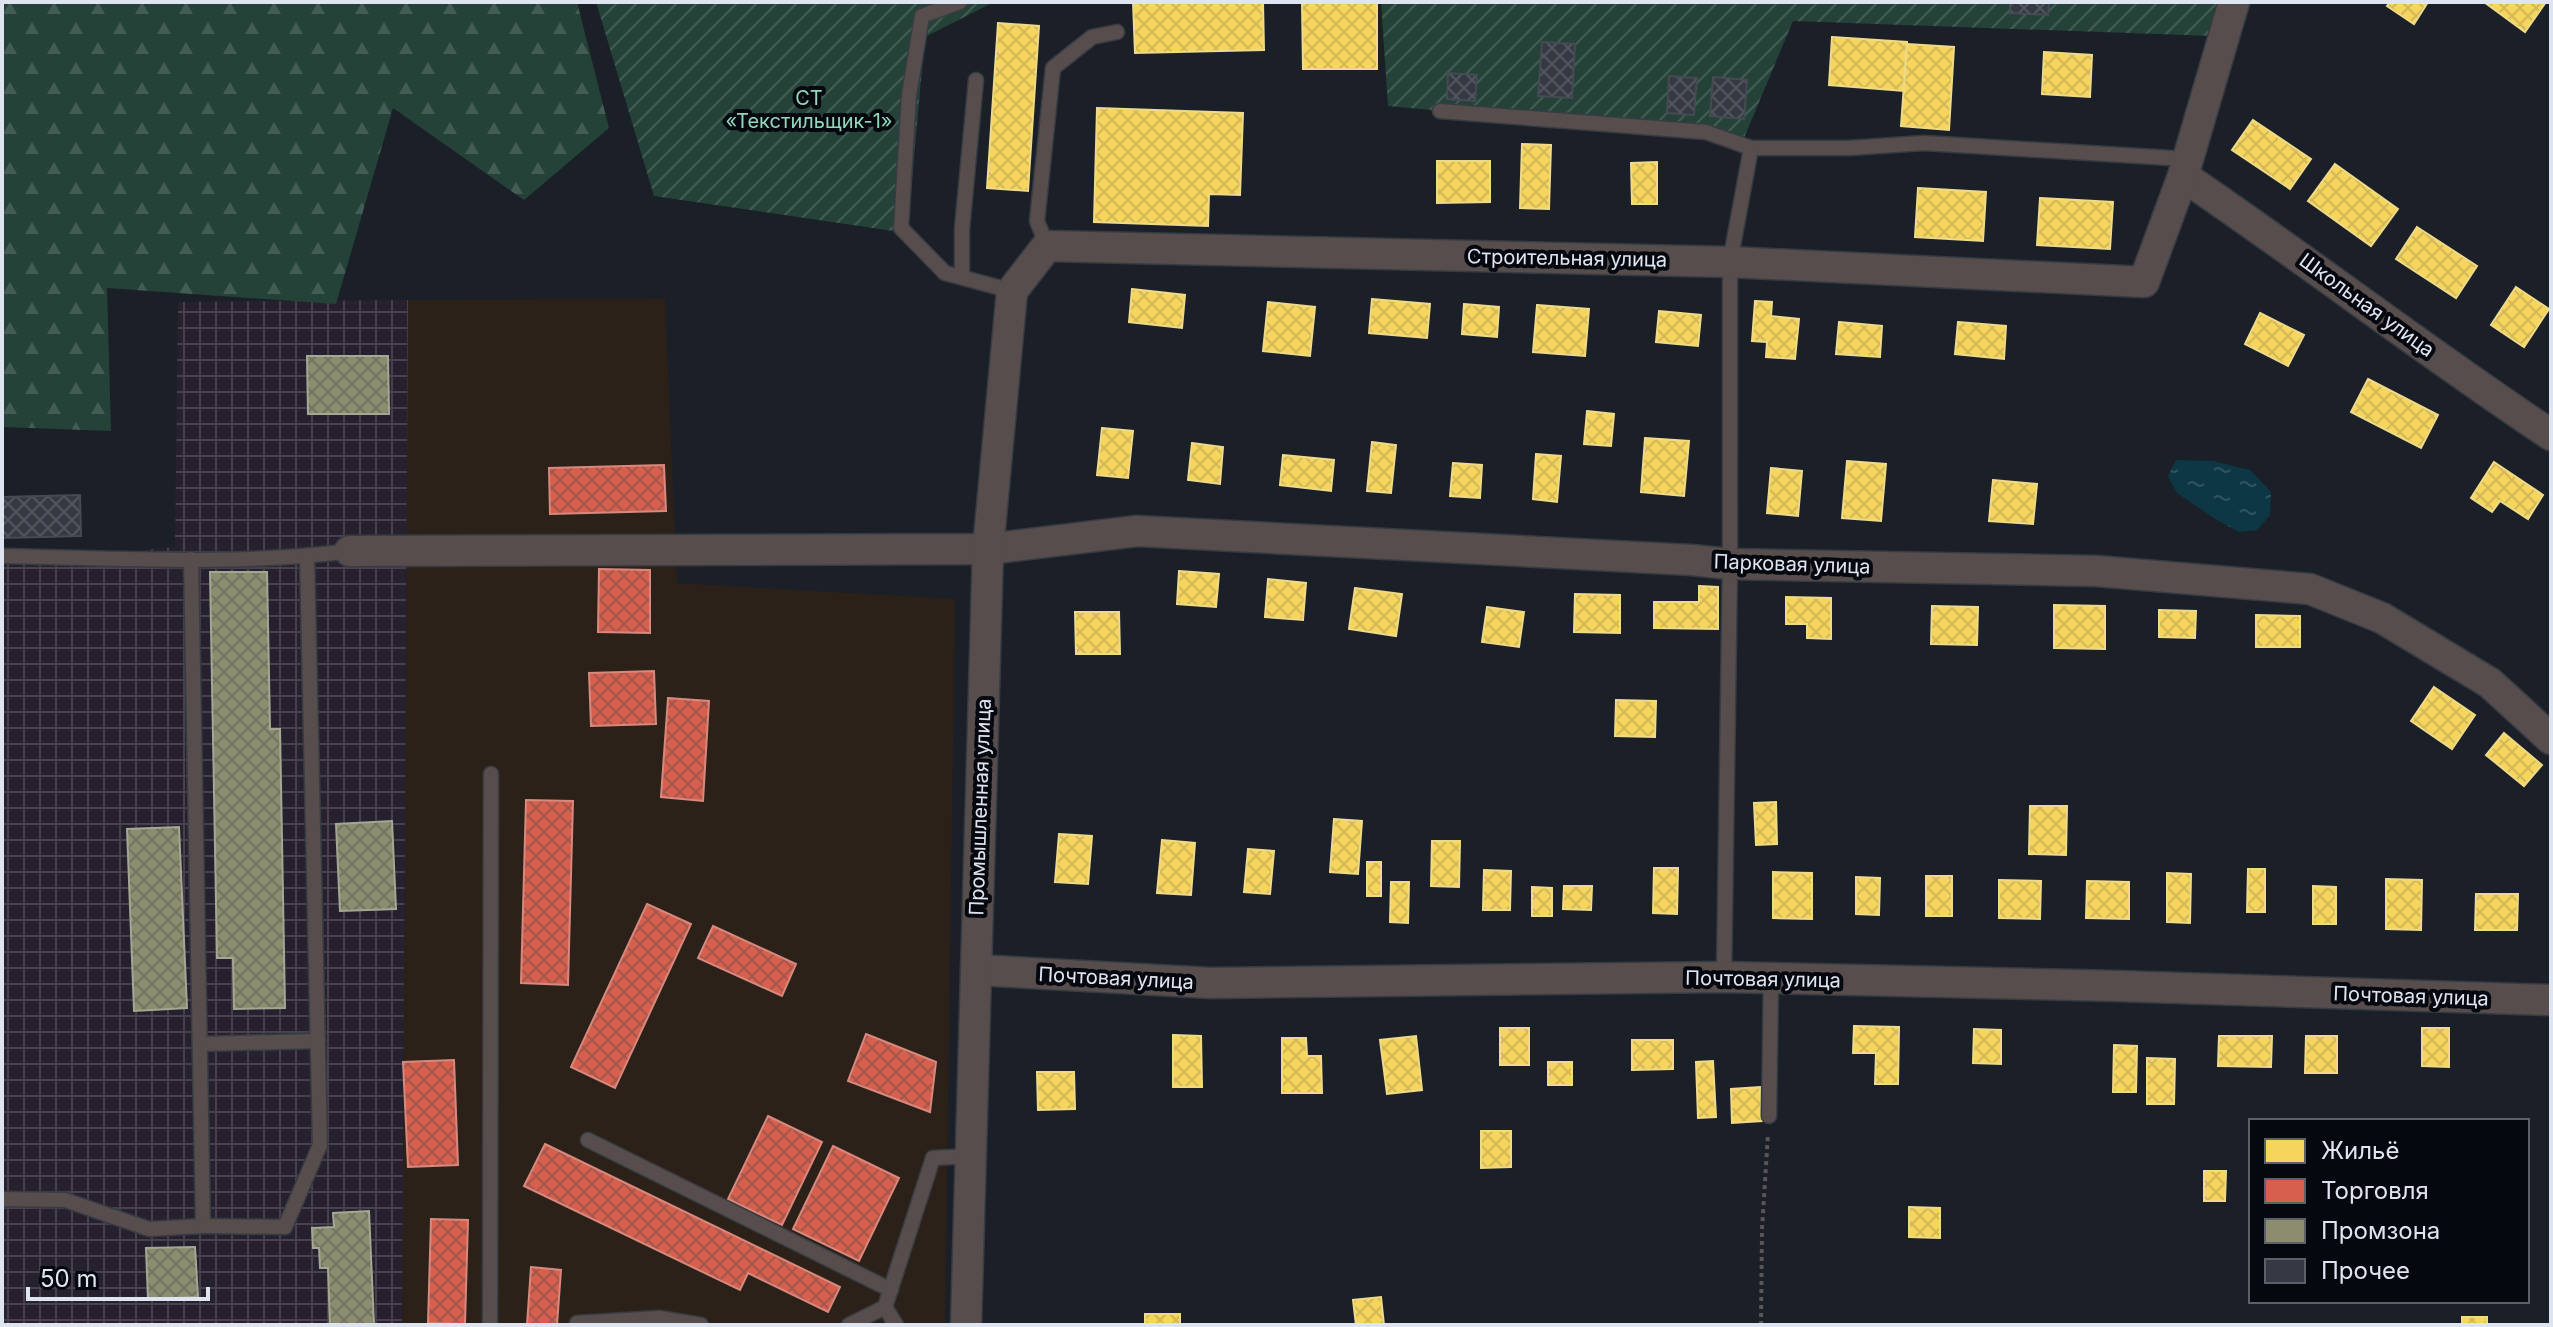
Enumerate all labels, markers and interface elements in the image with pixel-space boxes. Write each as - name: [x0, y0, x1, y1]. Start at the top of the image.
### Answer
- park label: СТ «Текстильщик-1»: [725, 86, 893, 133]
- street label: Строительная улица: [1467, 244, 1667, 272]
- street label: Школьная улица: [2295, 248, 2439, 362]
- street label: Парковая улица: [1713, 549, 1871, 579]
- street label: Промышленная улица: [964, 698, 996, 916]
- street label: Почтовая улица: [1038, 962, 1194, 994]
- street label: Почтовая улица: [1685, 966, 1841, 992]
- street label: Почтовая улица: [2333, 981, 2489, 1011]
- legend: [2249, 1119, 2529, 1303]
- text: Жильё: [2321, 1136, 2399, 1165]
- text: Торговля: [2321, 1176, 2429, 1205]
- text: Промзона: [2321, 1216, 2440, 1245]
- scale bar: [28, 1251, 208, 1301]
- text: Прочее: [2321, 1256, 2410, 1285]
- text: 50 m: [40, 1264, 98, 1293]

